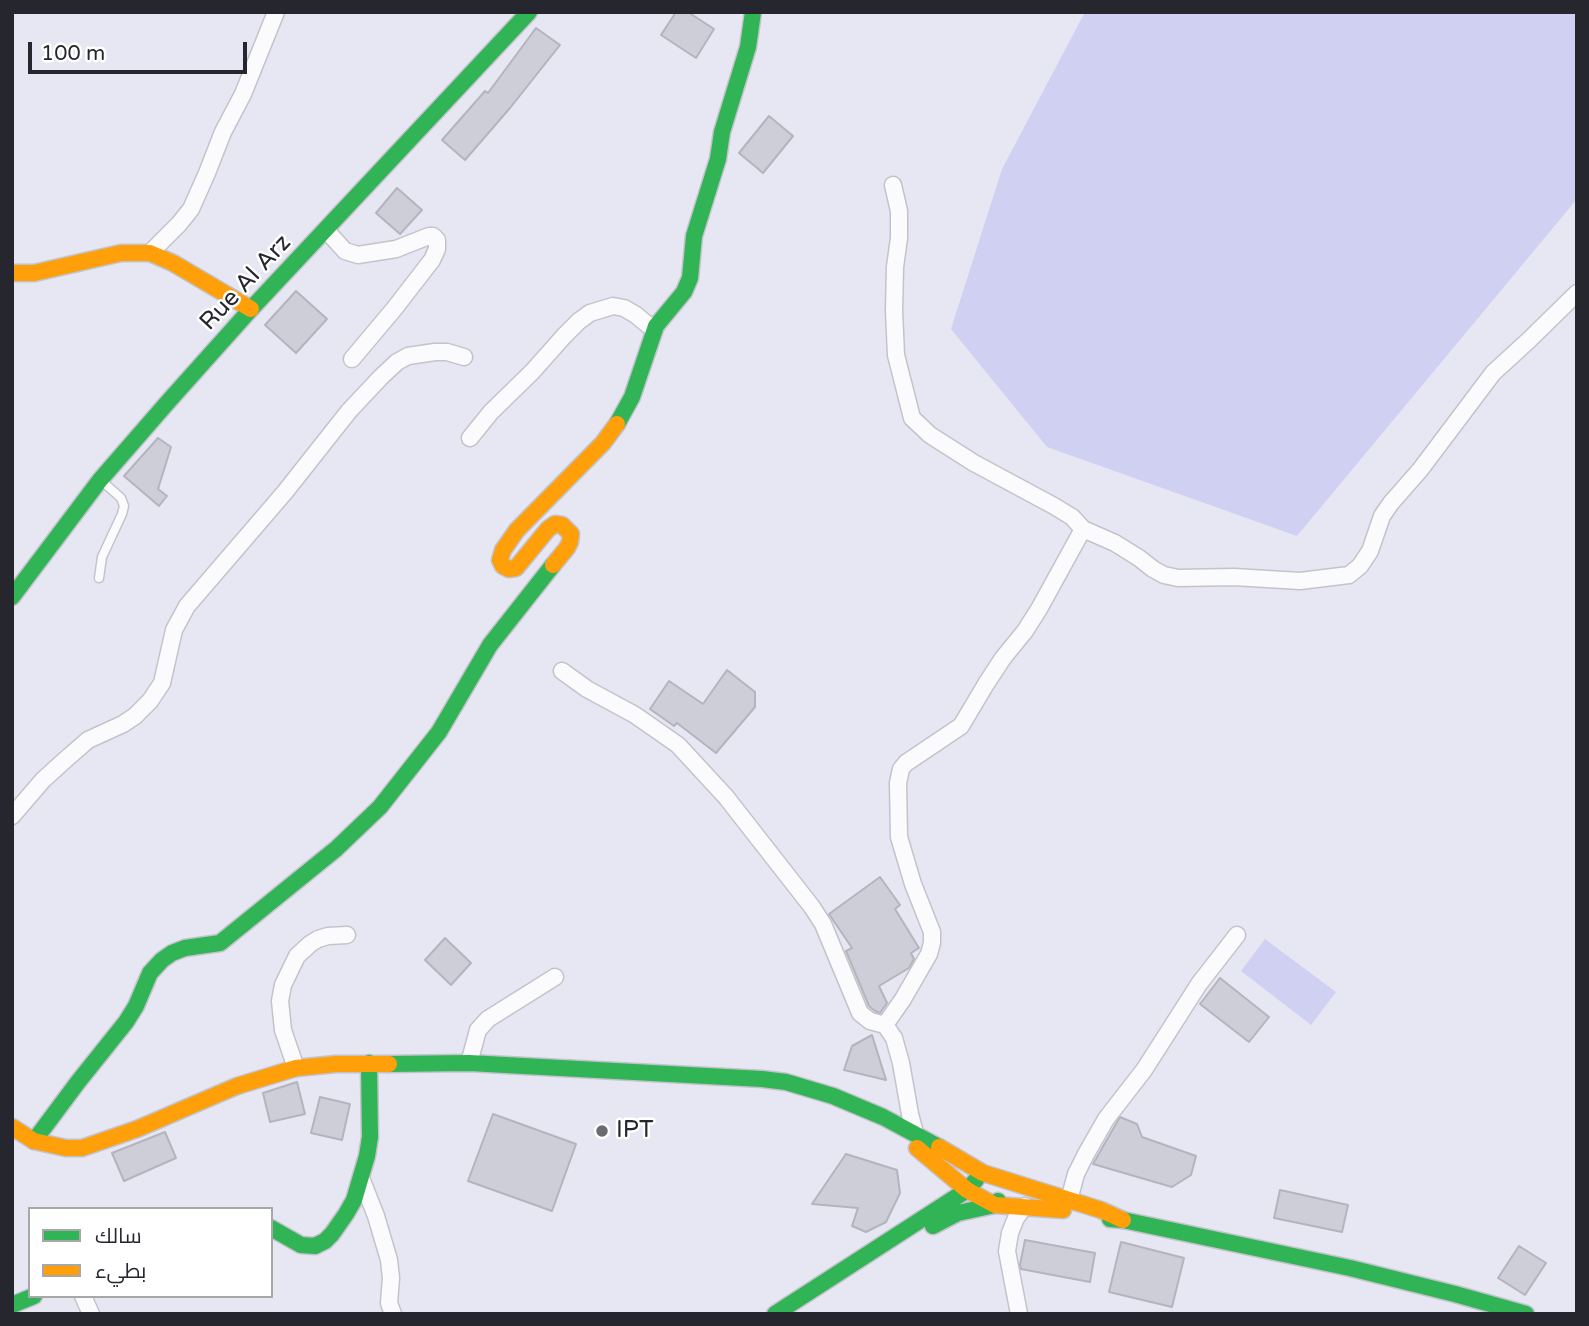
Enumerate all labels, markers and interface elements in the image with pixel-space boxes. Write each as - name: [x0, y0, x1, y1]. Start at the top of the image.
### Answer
- scale bar: [32, 28, 250, 72]
- text: 100 m: [41, 41, 105, 66]
- street label: Rue Al Arz: [194, 229, 298, 337]
- place label: IPT: [616, 1117, 654, 1145]
- marker: IPT: [594, 1123, 610, 1139]
- legend: [28, 1207, 273, 1298]
- text: سالك: [95, 1224, 142, 1249]
- text: بطيء: [95, 1259, 146, 1284]

